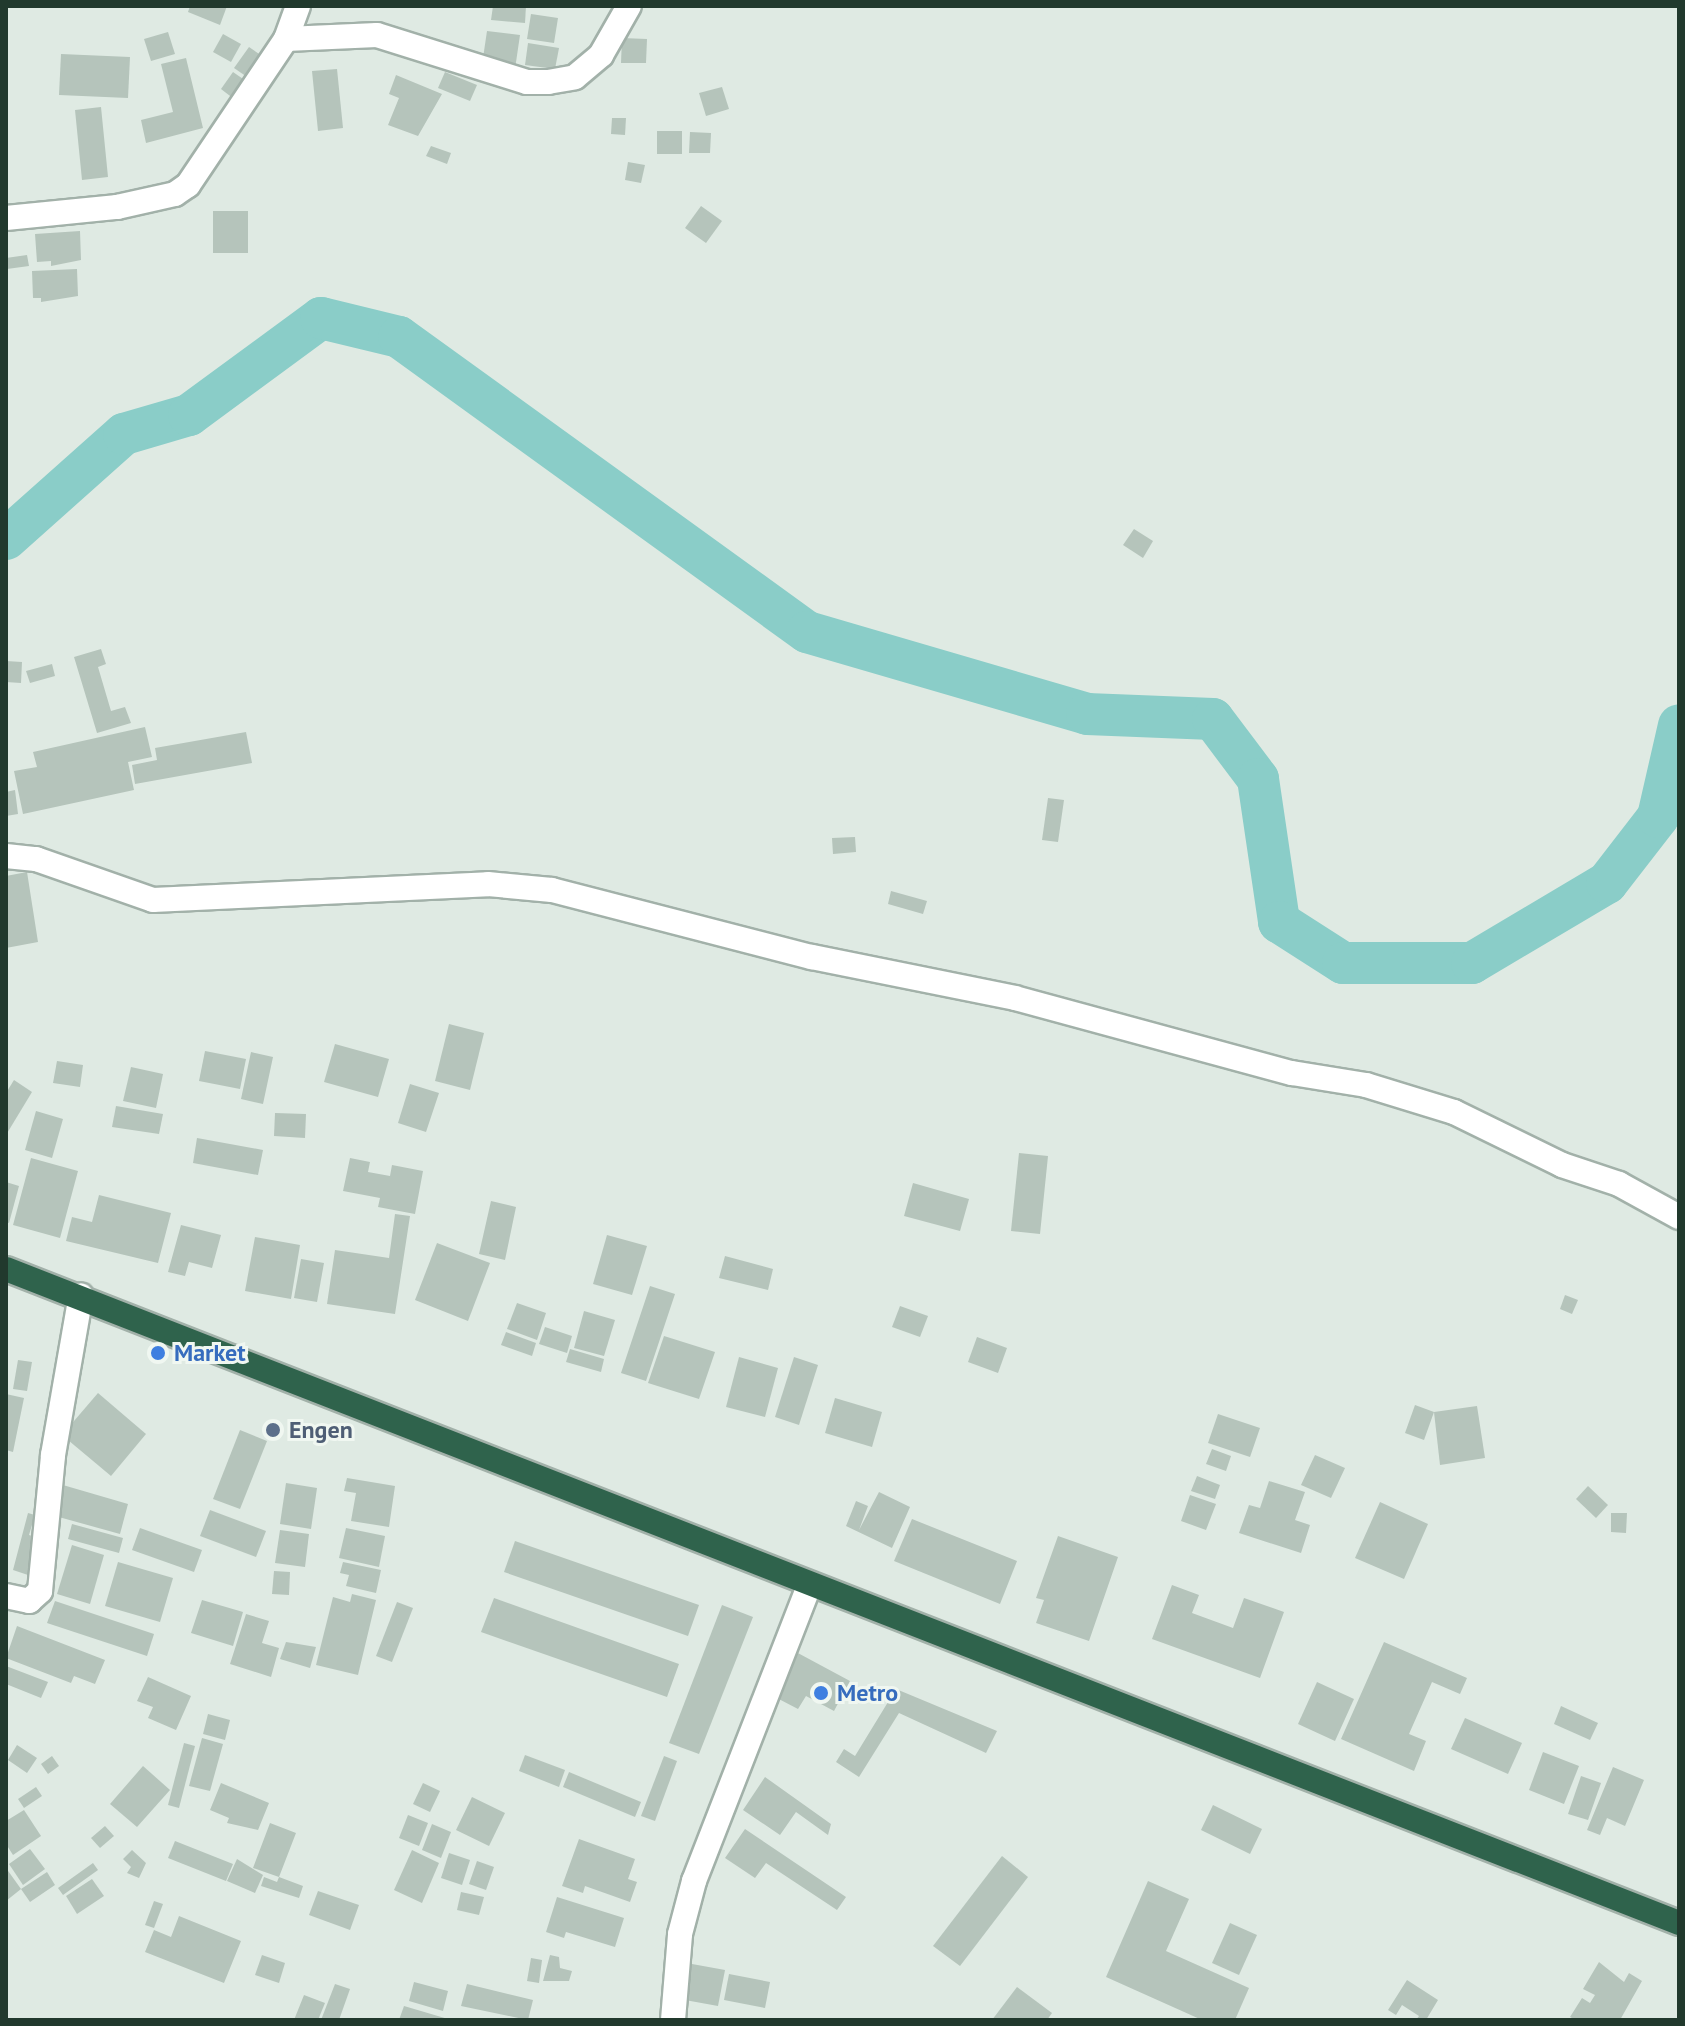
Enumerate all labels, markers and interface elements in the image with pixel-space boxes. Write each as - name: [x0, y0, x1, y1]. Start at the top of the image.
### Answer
- place label: Market: [174, 1339, 246, 1367]
- marker: Market: [149, 1344, 167, 1362]
- place label: Engen: [289, 1416, 353, 1444]
- marker: Engen: [264, 1421, 282, 1439]
- place label: Metro: [837, 1679, 898, 1707]
- marker: Metro: [812, 1684, 830, 1702]

